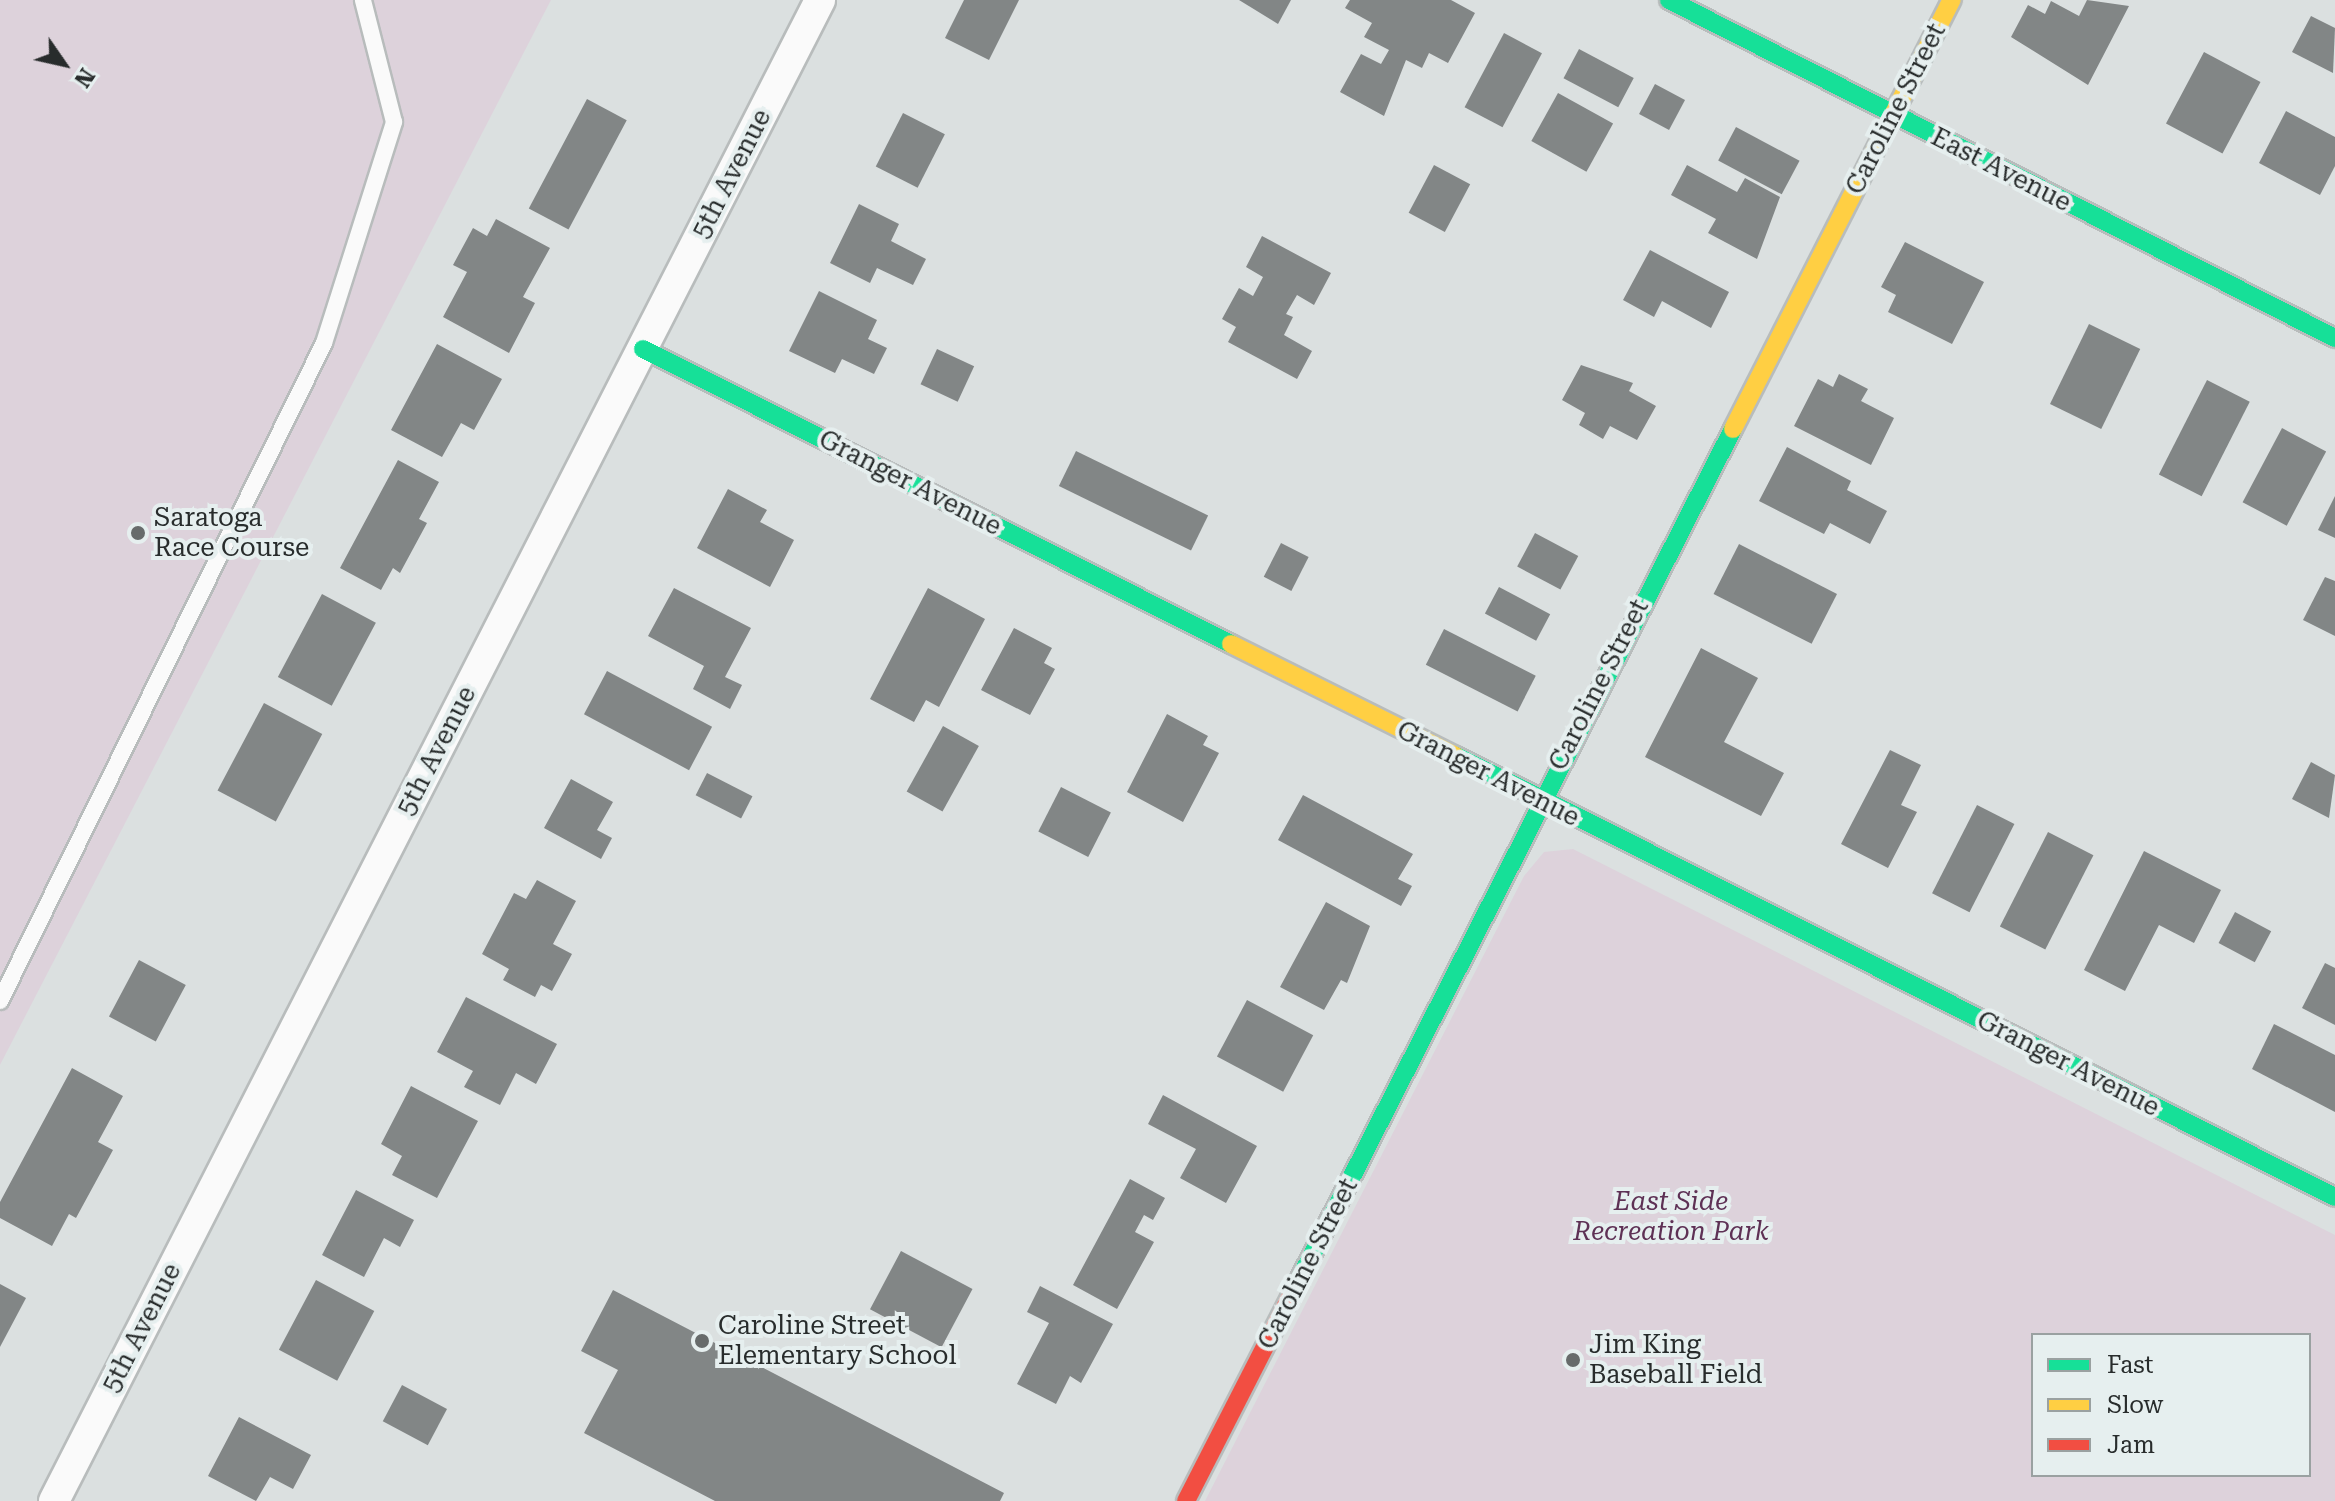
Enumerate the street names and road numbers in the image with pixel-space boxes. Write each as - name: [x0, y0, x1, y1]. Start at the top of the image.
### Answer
- street label: Caroline Street: [1840, 18, 1952, 200]
- street label: 5th Avenue: [686, 104, 778, 244]
- street label: East Avenue: [1926, 121, 2076, 219]
- street label: Granger Avenue: [814, 424, 1006, 542]
- street label: Caroline Street: [1543, 594, 1655, 776]
- street label: 5th Avenue: [391, 681, 483, 821]
- street label: Granger Avenue: [1392, 715, 1584, 833]
- street label: Granger Avenue: [1972, 1005, 2164, 1123]
- street label: Caroline Street: [1252, 1173, 1364, 1355]
- street label: 5th Avenue: [96, 1258, 188, 1398]

